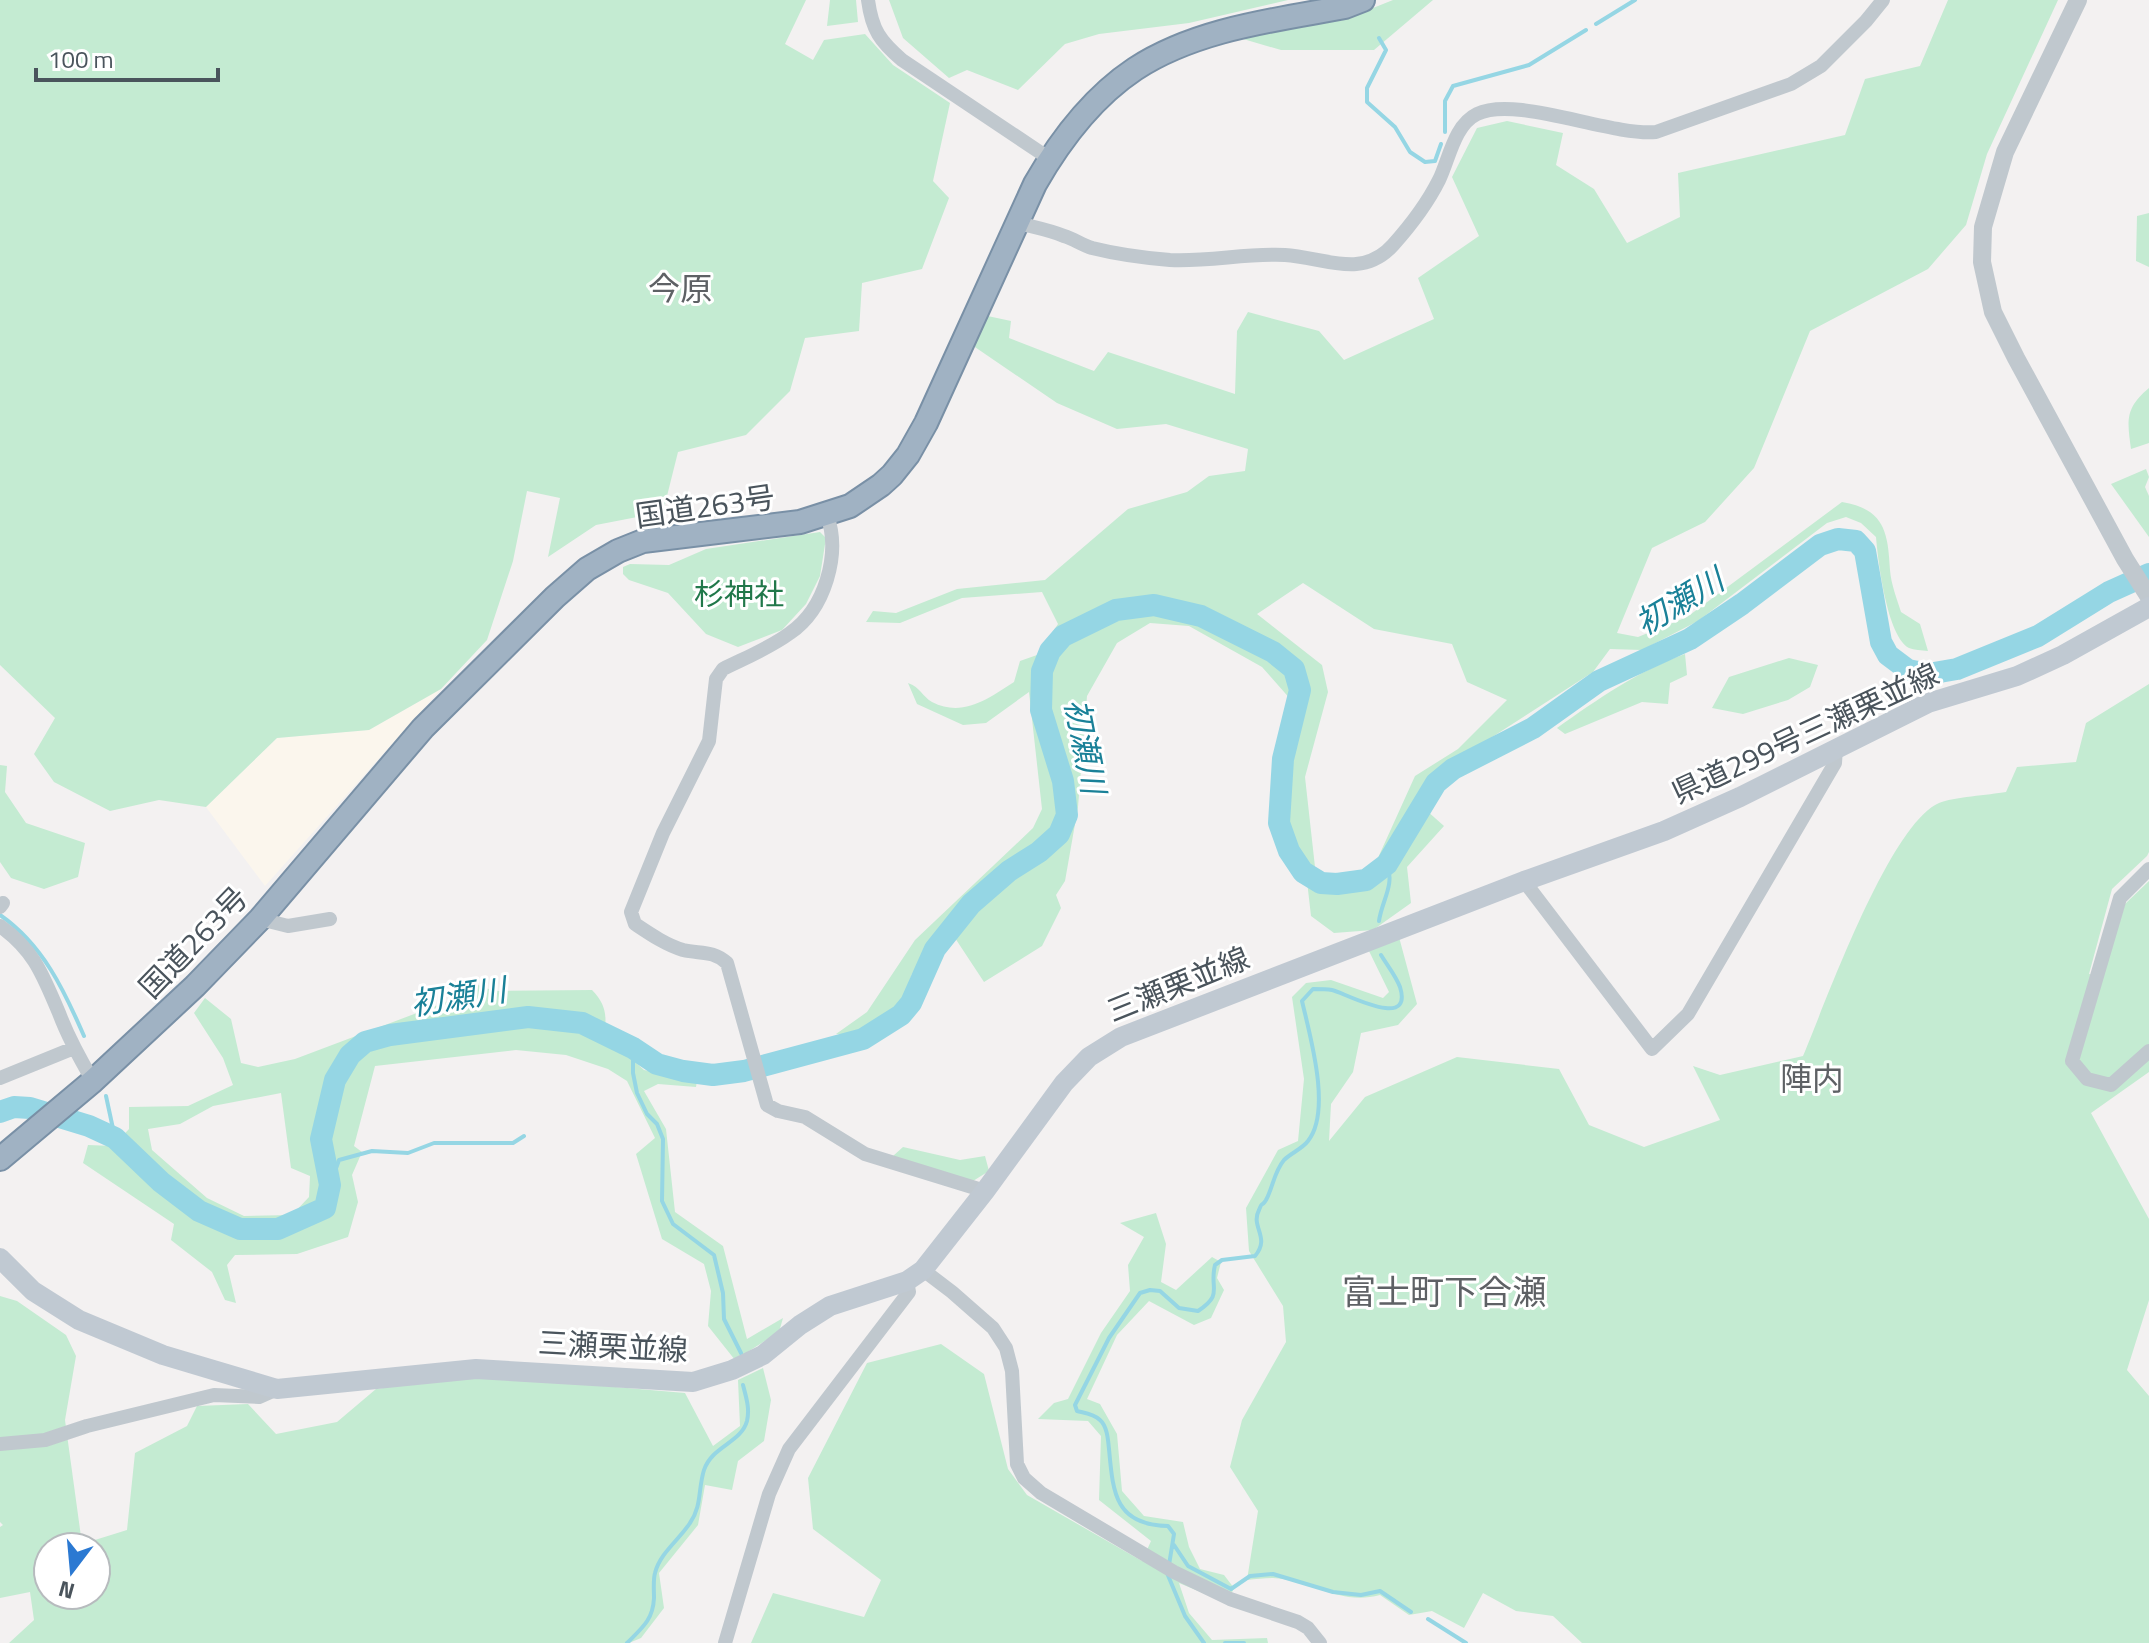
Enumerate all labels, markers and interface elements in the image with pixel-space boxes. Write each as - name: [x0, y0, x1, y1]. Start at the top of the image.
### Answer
- scale bar: [36, 32, 218, 82]
- text: 100 m: [48, 41, 114, 77]
- district label: 今原: [648, 264, 712, 312]
- street label: 国道263号: [632, 473, 778, 539]
- water label: 初瀬川: [1625, 554, 1735, 646]
- park label: 杉神社: [694, 571, 784, 617]
- street label: 県道299号三瀬栗並線: [1664, 651, 1946, 815]
- water label: 初瀬川: [1053, 694, 1119, 801]
- street label: 国道263号: [128, 876, 258, 1008]
- street label: 三瀬栗並線: [1100, 935, 1256, 1033]
- water label: 初瀬川: [407, 964, 512, 1027]
- district label: 陣内: [1780, 1054, 1844, 1102]
- district label: 富士町下合瀬: [1342, 1265, 1546, 1317]
- street label: 三瀬栗並線: [537, 1319, 689, 1373]
- north arrow: [32, 1531, 112, 1611]
- text: N: [54, 1572, 79, 1609]

